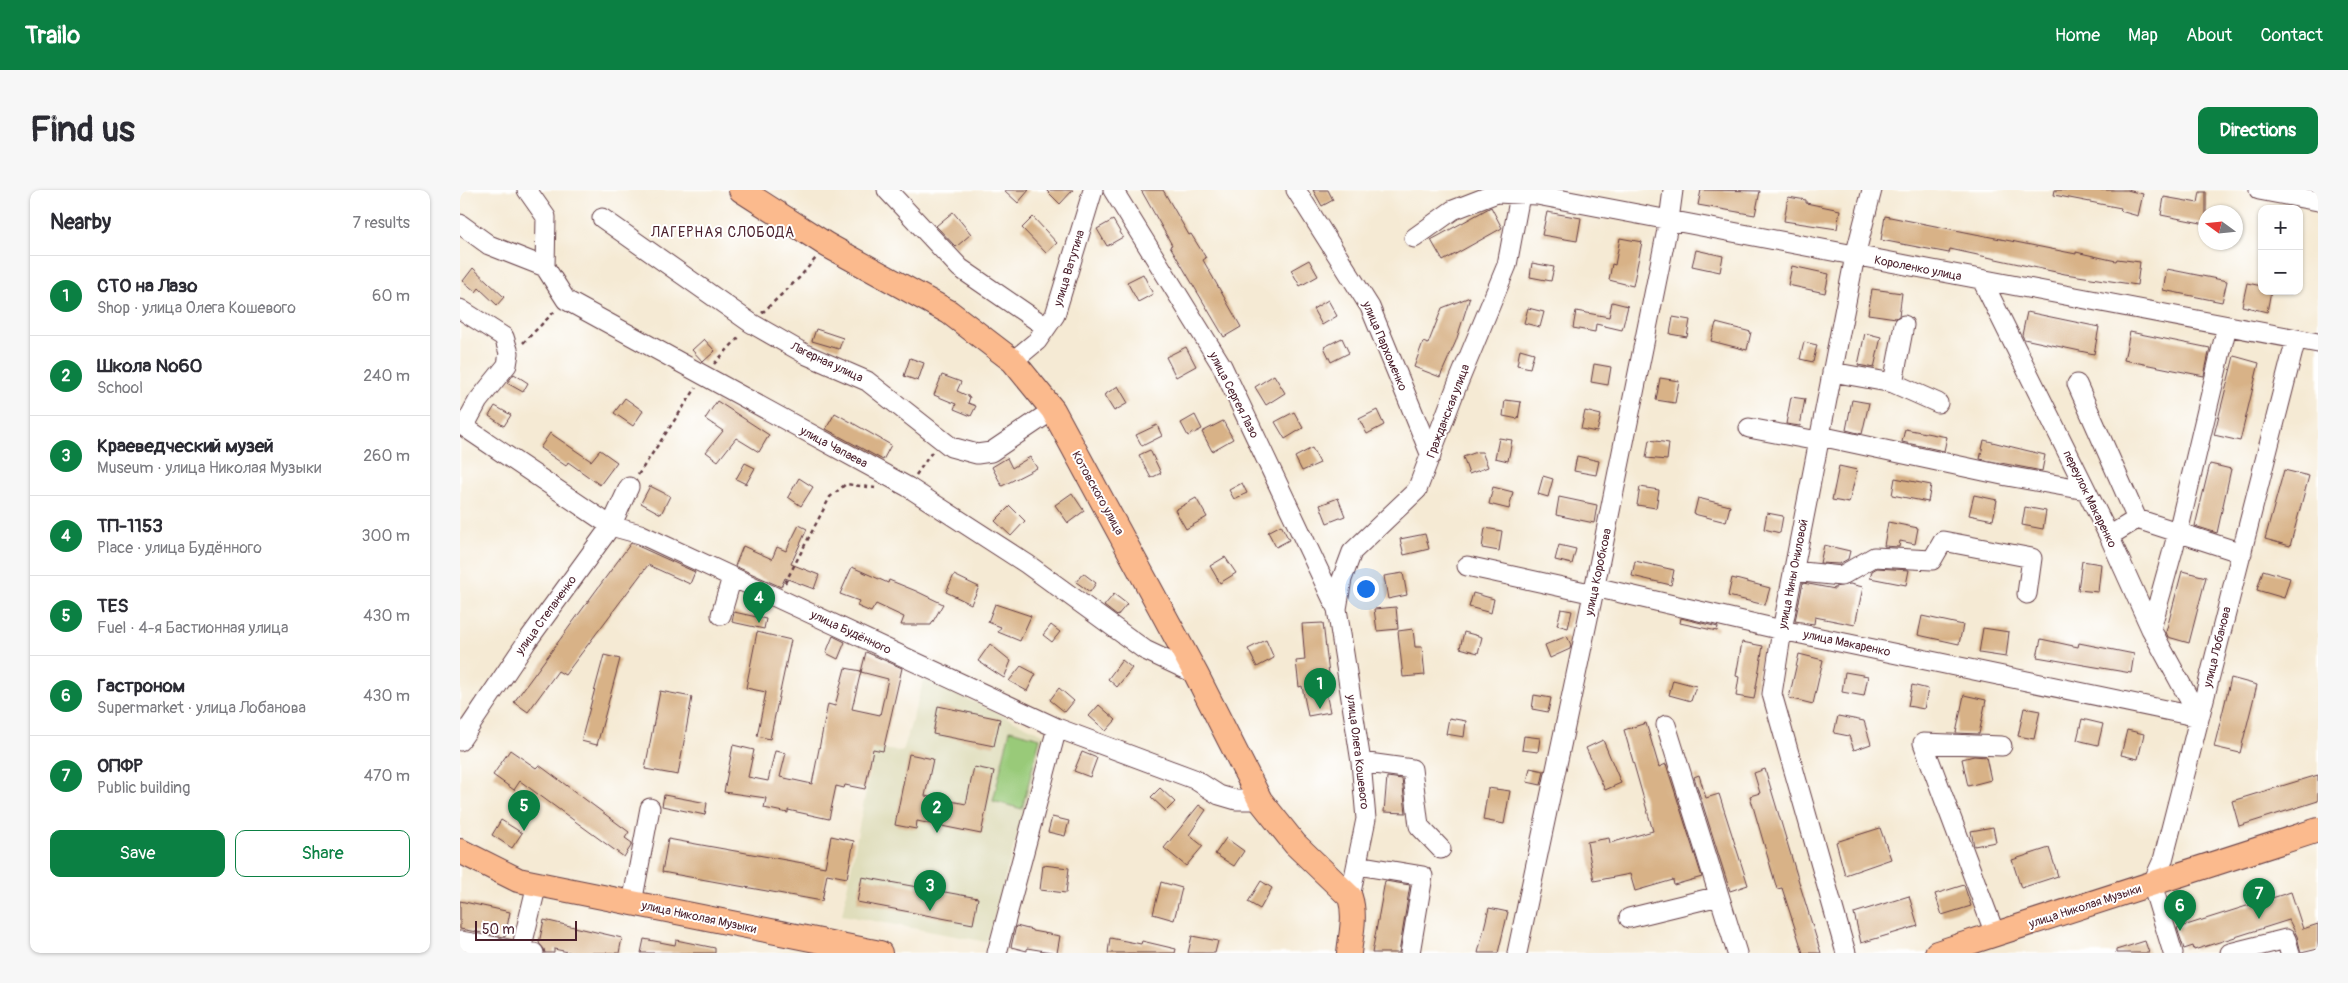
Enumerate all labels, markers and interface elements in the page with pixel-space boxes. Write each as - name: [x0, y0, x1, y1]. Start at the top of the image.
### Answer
- text: Trailo: [25, 21, 80, 50]
- text: Home: [2055, 24, 2100, 47]
- text: Map: [2128, 24, 2158, 47]
- text: About: [2186, 24, 2232, 47]
- text: Contact: [2260, 24, 2323, 47]
- button: Directions: [2198, 107, 2318, 154]
- text: Find us: [30, 108, 135, 152]
- north arrow: [2198, 205, 2243, 250]
- map controls: [2258, 205, 2303, 295]
- button: +: [2258, 205, 2303, 250]
- text: Nearby: [50, 209, 111, 236]
- text: 7 results: [352, 213, 410, 233]
- district label: ЛАГЕРНАЯ СЛОБОДА: [650, 224, 795, 241]
- street label: улица Ватутина: [1050, 228, 1088, 309]
- button: −: [2258, 250, 2303, 295]
- street label: Короленко улица: [1873, 253, 1963, 284]
- text: СТО на Лазо: [97, 274, 198, 298]
- text: 1: [63, 286, 69, 306]
- text: 60 m: [372, 286, 410, 306]
- text: Shop · улица Олега Кошевого: [97, 298, 296, 318]
- street label: улица Пархоменко: [1359, 298, 1410, 394]
- street label: Лагерная улица: [787, 339, 866, 386]
- street label: улица Сергея Лазо: [1205, 349, 1262, 441]
- text: Школа №60: [97, 354, 203, 378]
- street label: Гражданская улица: [1424, 362, 1473, 460]
- text: 2: [62, 366, 70, 386]
- text: 240 m: [363, 366, 410, 386]
- text: School: [97, 378, 143, 398]
- street label: улица Чапаева: [797, 423, 870, 472]
- text: Краеведческий музей: [97, 434, 274, 458]
- text: 3: [62, 446, 70, 466]
- text: 260 m: [363, 446, 410, 466]
- street label: переулок Макаренко: [2059, 448, 2120, 551]
- street label: Котовского улица: [1068, 449, 1127, 538]
- text: Museum · улица Николая Музыки: [97, 458, 321, 478]
- text: ТП-1153: [97, 514, 163, 538]
- street label: улица Нины Ониловой: [1775, 518, 1812, 631]
- text: 4: [61, 526, 71, 546]
- text: 300 m: [362, 526, 410, 546]
- street label: улица Коробкова: [1582, 527, 1615, 618]
- text: Place · улица Будённого: [97, 538, 262, 558]
- street label: улица Степаненко: [512, 572, 580, 659]
- your location: [1353, 576, 1379, 602]
- pin: 4: [743, 582, 775, 623]
- text: TES: [97, 594, 129, 618]
- street label: улица Лобанова: [2200, 605, 2235, 690]
- text: 5: [62, 606, 70, 626]
- text: 430 m: [363, 606, 410, 626]
- street label: улица Будённого: [807, 607, 894, 658]
- text: Fuel · 4-я Бастионная улица: [97, 618, 288, 638]
- street label: улица Макаренко: [1801, 627, 1892, 660]
- pin: 1: [1304, 668, 1336, 709]
- text: Гастроном: [97, 674, 185, 698]
- text: 6: [61, 686, 71, 706]
- text: 430 m: [363, 686, 410, 706]
- street label: улица Олега Кошевого: [1343, 693, 1372, 811]
- text: Supermarket · улица Лобанова: [97, 698, 306, 718]
- text: ОПФР: [97, 754, 143, 778]
- text: 7: [62, 766, 70, 786]
- text: 470 m: [364, 766, 410, 786]
- text: Public building: [97, 778, 190, 798]
- pin: 5: [508, 790, 540, 831]
- pin: 2: [921, 792, 953, 833]
- button: Save: [50, 830, 225, 877]
- button: Share: [235, 830, 410, 877]
- pin: 3: [914, 870, 946, 911]
- pin: 7: [2243, 878, 2275, 919]
- street label: улица Николая Музыки: [2026, 881, 2144, 932]
- pin: 6: [2164, 890, 2196, 931]
- street label: улица Николая Музыки: [639, 898, 758, 937]
- scale bar: [475, 918, 578, 941]
- text: 50 m: [482, 921, 515, 938]

